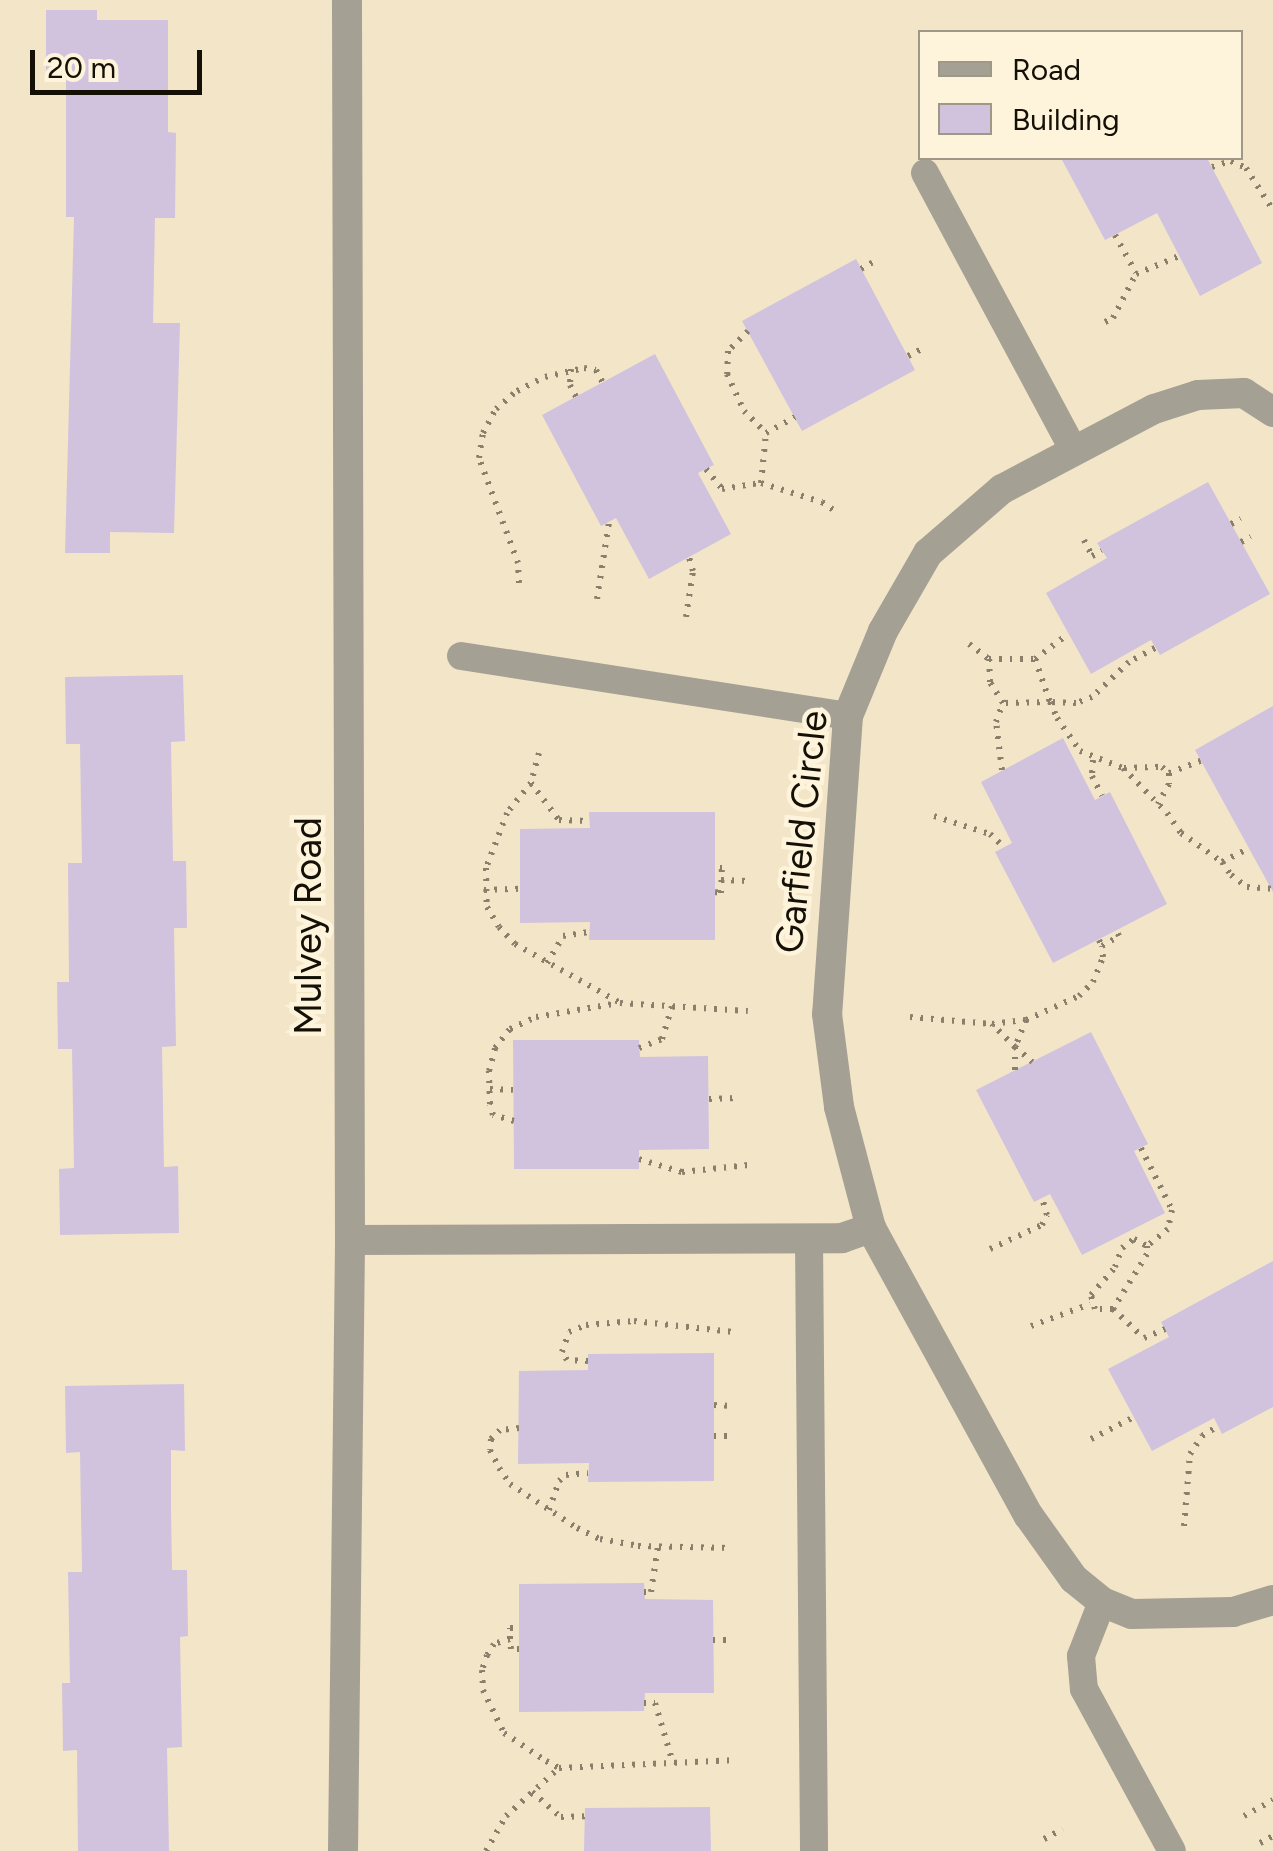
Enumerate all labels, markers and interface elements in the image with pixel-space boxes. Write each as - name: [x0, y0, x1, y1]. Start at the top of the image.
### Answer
- scale bar: [35, 30, 208, 92]
- legend: [918, 30, 1243, 160]
- text: 20 m: [47, 49, 116, 86]
- text: Road: [1012, 51, 1081, 88]
- text: Building: [1012, 101, 1120, 138]
- street label: Garfield Circle: [767, 709, 837, 955]
- street label: Mulvey Road: [286, 817, 332, 1035]

